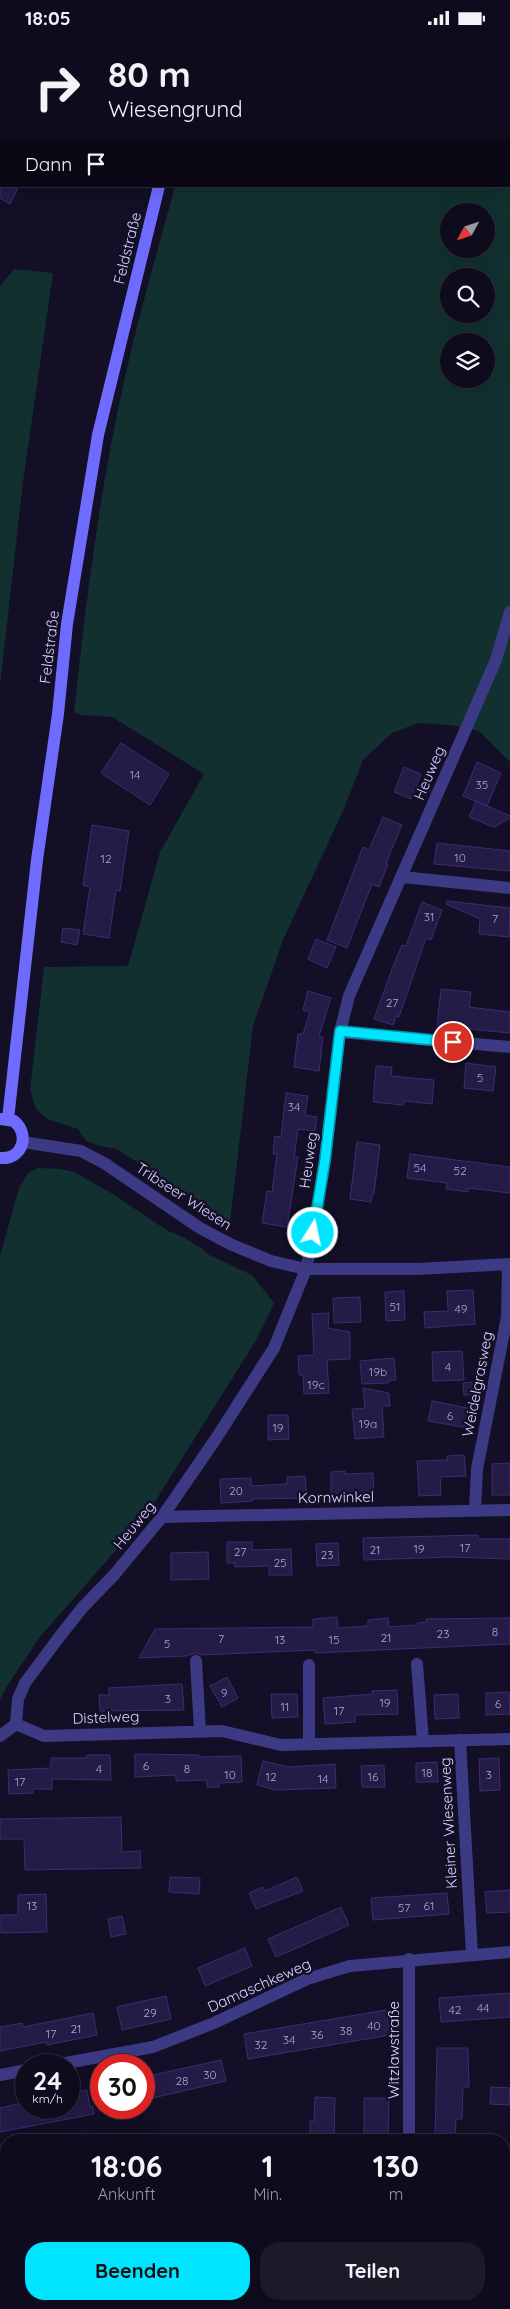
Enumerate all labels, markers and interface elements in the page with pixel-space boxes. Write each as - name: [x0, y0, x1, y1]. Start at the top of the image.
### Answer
- text: 18:05: [25, 6, 71, 30]
- text: 80 m: [108, 52, 191, 96]
- icon: right: [25, 55, 90, 120]
- text: Wiesengrund: [108, 95, 243, 123]
- icon: arrive: [82, 150, 110, 178]
- text: Dann: [25, 152, 72, 176]
- north arrow: [440, 203, 495, 257]
- map controls: [440, 203, 495, 388]
- street label: Feldstraße: [109, 210, 145, 286]
- button: search: [440, 268, 495, 323]
- button: layers: [440, 333, 495, 388]
- street label: Feldstraße: [35, 609, 63, 685]
- street label: Heuweg: [409, 743, 449, 803]
- house number: 14: [130, 767, 140, 782]
- house number: 35: [476, 777, 488, 792]
- house number: 10: [454, 850, 466, 865]
- house number: 12: [100, 851, 112, 866]
- house number: 31: [424, 909, 434, 924]
- house number: 7: [492, 911, 498, 926]
- house number: 27: [386, 995, 398, 1010]
- pin: [432, 1021, 474, 1063]
- icon: arrive: [439, 1028, 467, 1056]
- house number: 5: [477, 1070, 483, 1085]
- house number: 34: [288, 1099, 300, 1114]
- street label: Heuweg: [295, 1131, 321, 1189]
- street label: Tribseer Wiesen: [133, 1158, 235, 1234]
- house number: 54: [414, 1160, 426, 1175]
- house number: 52: [453, 1163, 467, 1178]
- position arrow: [286, 1206, 338, 1258]
- house number: 51: [390, 1299, 400, 1314]
- house number: 49: [455, 1301, 468, 1316]
- street label: Weidelgrasweg: [457, 1330, 497, 1438]
- house number: 4: [445, 1359, 451, 1374]
- house number: 19b: [369, 1364, 387, 1379]
- house number: 19c: [307, 1377, 325, 1392]
- house number: 6: [447, 1408, 454, 1423]
- house number: 19a: [359, 1416, 377, 1431]
- house number: 19: [272, 1420, 284, 1435]
- house number: 20: [229, 1483, 243, 1498]
- street label: Kornwinkel: [298, 1487, 374, 1507]
- street label: Heuweg: [109, 1497, 159, 1553]
- house number: 17: [460, 1540, 470, 1555]
- house number: 19: [413, 1541, 425, 1556]
- house number: 21: [369, 1542, 381, 1557]
- house number: 27: [234, 1544, 246, 1559]
- house number: 23: [321, 1547, 333, 1562]
- house number: 25: [273, 1555, 287, 1570]
- house number: 8: [492, 1624, 498, 1639]
- house number: 23: [437, 1626, 449, 1641]
- house number: 21: [380, 1630, 392, 1645]
- house number: 7: [218, 1631, 224, 1646]
- house number: 13: [275, 1632, 285, 1647]
- house number: 15: [329, 1632, 339, 1647]
- house number: 5: [164, 1636, 170, 1651]
- house number: 9: [221, 1685, 228, 1700]
- house number: 3: [165, 1691, 171, 1706]
- house number: 19: [379, 1695, 391, 1710]
- house number: 6: [495, 1696, 502, 1711]
- house number: 11: [281, 1699, 289, 1714]
- house number: 17: [334, 1703, 344, 1718]
- street label: Distelweg: [72, 1706, 140, 1728]
- street label: Kleiner Wiesenweg: [435, 1757, 461, 1889]
- house number: 6: [143, 1758, 150, 1773]
- house number: 4: [96, 1761, 102, 1776]
- house number: 8: [184, 1761, 190, 1776]
- house number: 18: [422, 1765, 432, 1780]
- house number: 10: [224, 1767, 236, 1782]
- house number: 3: [486, 1767, 492, 1782]
- house number: 12: [265, 1769, 277, 1784]
- house number: 16: [368, 1769, 379, 1784]
- house number: 14: [318, 1771, 328, 1786]
- house number: 17: [15, 1774, 25, 1789]
- house number: 13: [27, 1898, 37, 1913]
- house number: 61: [424, 1898, 434, 1913]
- house number: 57: [398, 1900, 410, 1915]
- street label: Damaschkeweg: [204, 1954, 314, 2016]
- house number: 44: [477, 2000, 489, 2015]
- street label: Witzlawstraße: [384, 2001, 403, 2099]
- house number: 42: [449, 2002, 462, 2017]
- house number: 29: [143, 2005, 157, 2020]
- house number: 40: [367, 2018, 381, 2033]
- house number: 21: [70, 2021, 82, 2036]
- house number: 38: [340, 2023, 352, 2038]
- house number: 17: [46, 2026, 56, 2041]
- house number: 36: [311, 2027, 324, 2042]
- house number: 34: [283, 2032, 295, 2047]
- house number: 32: [255, 2037, 268, 2052]
- speed limit sign: 30: [90, 2054, 155, 2119]
- text: 24: [33, 2065, 62, 2096]
- house number: 30: [203, 2067, 217, 2082]
- house number: 28: [175, 2073, 189, 2088]
- text: km/h: [32, 2091, 63, 2106]
- text: 18:06: [91, 2147, 162, 2185]
- text: 1: [262, 2147, 273, 2185]
- text: 130: [373, 2147, 419, 2185]
- text: Ankunft: [98, 2184, 155, 2204]
- text: Min.: [253, 2184, 282, 2204]
- text: m: [389, 2184, 403, 2204]
- button: Beenden: [25, 2242, 250, 2300]
- button: Teilen: [260, 2242, 485, 2300]

